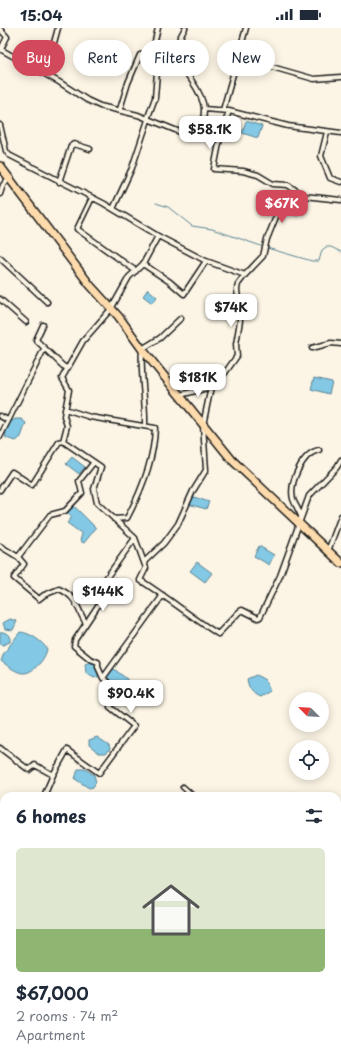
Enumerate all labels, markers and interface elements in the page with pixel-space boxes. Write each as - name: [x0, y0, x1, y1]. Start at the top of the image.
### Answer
- text: 15:04: [20, 3, 63, 26]
- chip: Buy: [12, 40, 65, 76]
- chip: Rent: [73, 40, 132, 76]
- chip: Filters: [140, 40, 209, 76]
- chip: New: [217, 40, 275, 76]
- pin: $58.1K: [177, 116, 243, 150]
- text: $58.1K: [188, 119, 232, 138]
- pin: $67K: [258, 190, 306, 224]
- text: $67K: [265, 193, 299, 212]
- pin: $74K: [207, 294, 255, 328]
- text: $74K: [214, 297, 248, 316]
- pin: $181K: [170, 364, 226, 398]
- text: $181K: [179, 367, 217, 386]
- pin: $144K: [75, 578, 131, 612]
- text: $144K: [82, 581, 124, 600]
- pin: $90.4K: [98, 680, 164, 714]
- text: $90.4K: [107, 683, 155, 702]
- north arrow: [289, 692, 329, 732]
- map controls: [289, 692, 329, 780]
- button: locate: [289, 740, 329, 780]
- text: 6 homes: [16, 803, 86, 829]
- icon: filters: [303, 805, 325, 827]
- icon: home: [135, 874, 207, 946]
- text: $67,000: [16, 980, 89, 1006]
- text: 2 rooms · 74 m²: [16, 1006, 118, 1025]
- text: Apartment: [16, 1025, 85, 1044]

